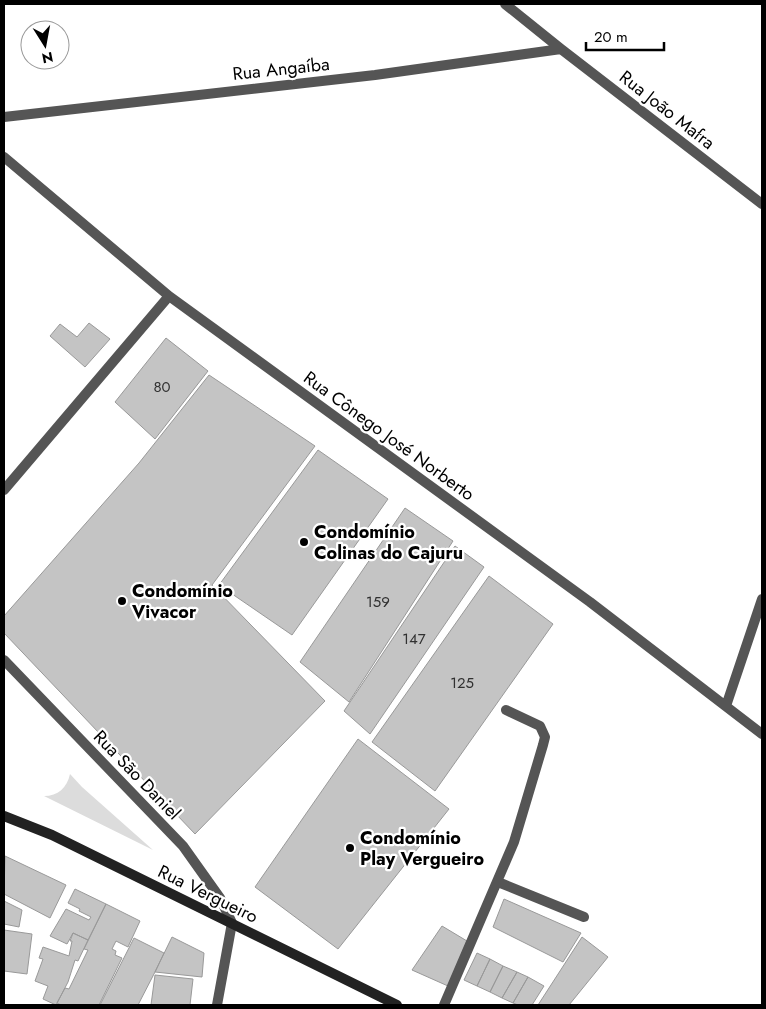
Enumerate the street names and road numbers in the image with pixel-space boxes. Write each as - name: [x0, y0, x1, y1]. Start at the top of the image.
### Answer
- street label: Rua Angaíba: [231, 51, 331, 87]
- street label: Rua João Mafra: [614, 64, 720, 156]
- street label: Rua Cônego José Norberto: [298, 365, 480, 507]
- street label: Rua São Daniel: [87, 724, 187, 826]
- street label: Rua Vergueiro: [153, 859, 263, 930]

